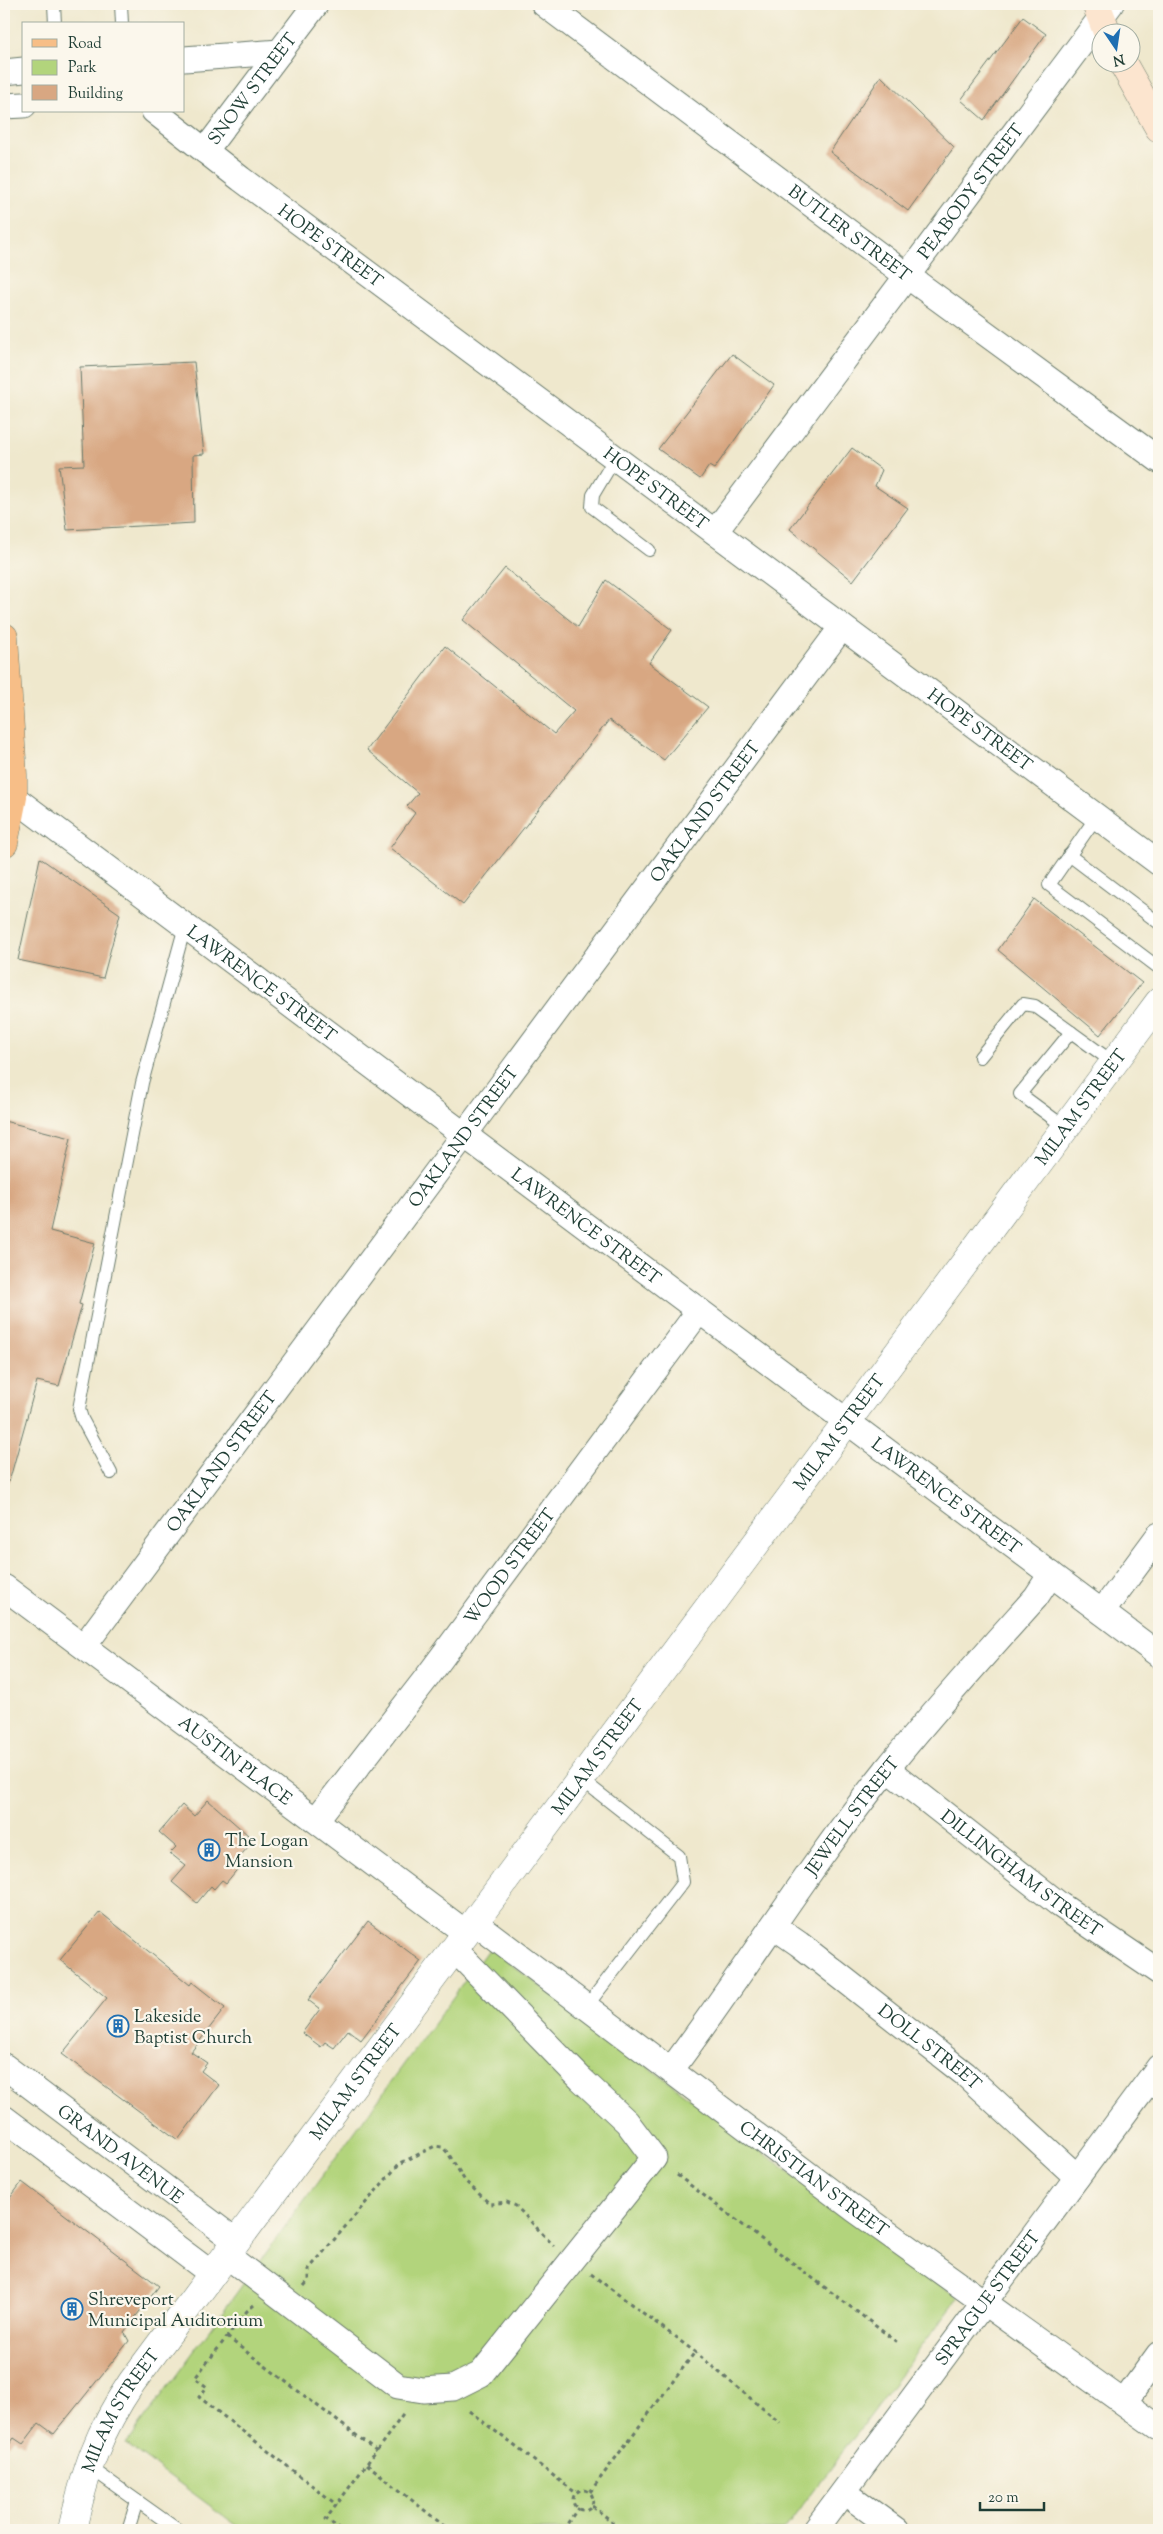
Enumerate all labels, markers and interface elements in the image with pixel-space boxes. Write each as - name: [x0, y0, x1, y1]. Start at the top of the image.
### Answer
- legend: [22, 22, 185, 112]
- north arrow: [1090, 22, 1140, 72]
- street label: SNOW STREET: [203, 28, 305, 151]
- text: Road: [68, 34, 102, 55]
- text: N: [1111, 48, 1126, 70]
- text: Park: [68, 58, 97, 79]
- text: Building: [68, 84, 123, 105]
- street label: PEABODY STREET: [913, 119, 1032, 266]
- street label: BUTLER STREET: [782, 180, 916, 289]
- street label: HOPE STREET: [271, 199, 388, 295]
- street label: HOPE STREET: [597, 442, 713, 538]
- street label: HOPE STREET: [921, 683, 1037, 779]
- street label: OAKLAND STREET: [645, 736, 768, 889]
- street label: LAWRENCE STREET: [180, 920, 341, 1050]
- street label: MILAM STREET: [1030, 1045, 1135, 1172]
- street label: OAKLAND STREET: [403, 1061, 526, 1214]
- street label: LAWRENCE STREET: [505, 1163, 666, 1293]
- street label: MILAM STREET: [789, 1369, 893, 1497]
- street label: OAKLAND STREET: [161, 1386, 285, 1539]
- street label: LAWRENCE STREET: [865, 1433, 1026, 1562]
- street label: WOOD STREET: [459, 1504, 563, 1631]
- street label: MILAM STREET: [547, 1694, 651, 1822]
- street label: AUSTIN PLACE: [172, 1711, 296, 1813]
- street label: JEWELL STREET: [800, 1752, 907, 1883]
- street label: DILLINGHAM STREET: [934, 1805, 1107, 1945]
- place label: The Logan Mansion: [225, 1829, 309, 1876]
- building icon: The Logan Mansion: [197, 1838, 221, 1862]
- street label: DOLL STREET: [871, 1999, 986, 2098]
- place label: Lakeside Baptist Church: [134, 2005, 253, 2052]
- building icon: Lakeside Baptist Church: [106, 2014, 130, 2038]
- street label: MILAM STREET: [305, 2019, 409, 2147]
- street label: GRAND AVENUE: [51, 2099, 188, 2212]
- street label: CHRISTIAN STREET: [733, 2116, 893, 2245]
- street label: SPRAGUE STREET: [930, 2226, 1048, 2372]
- place label: Shreveport Municipal Auditorium: [88, 2288, 263, 2335]
- building icon: Shreveport Municipal Auditorium: [60, 2297, 84, 2321]
- street label: MILAM STREET: [77, 2344, 167, 2476]
- scale bar: [980, 2479, 1044, 2511]
- text: 20 m: [988, 2488, 1019, 2509]

